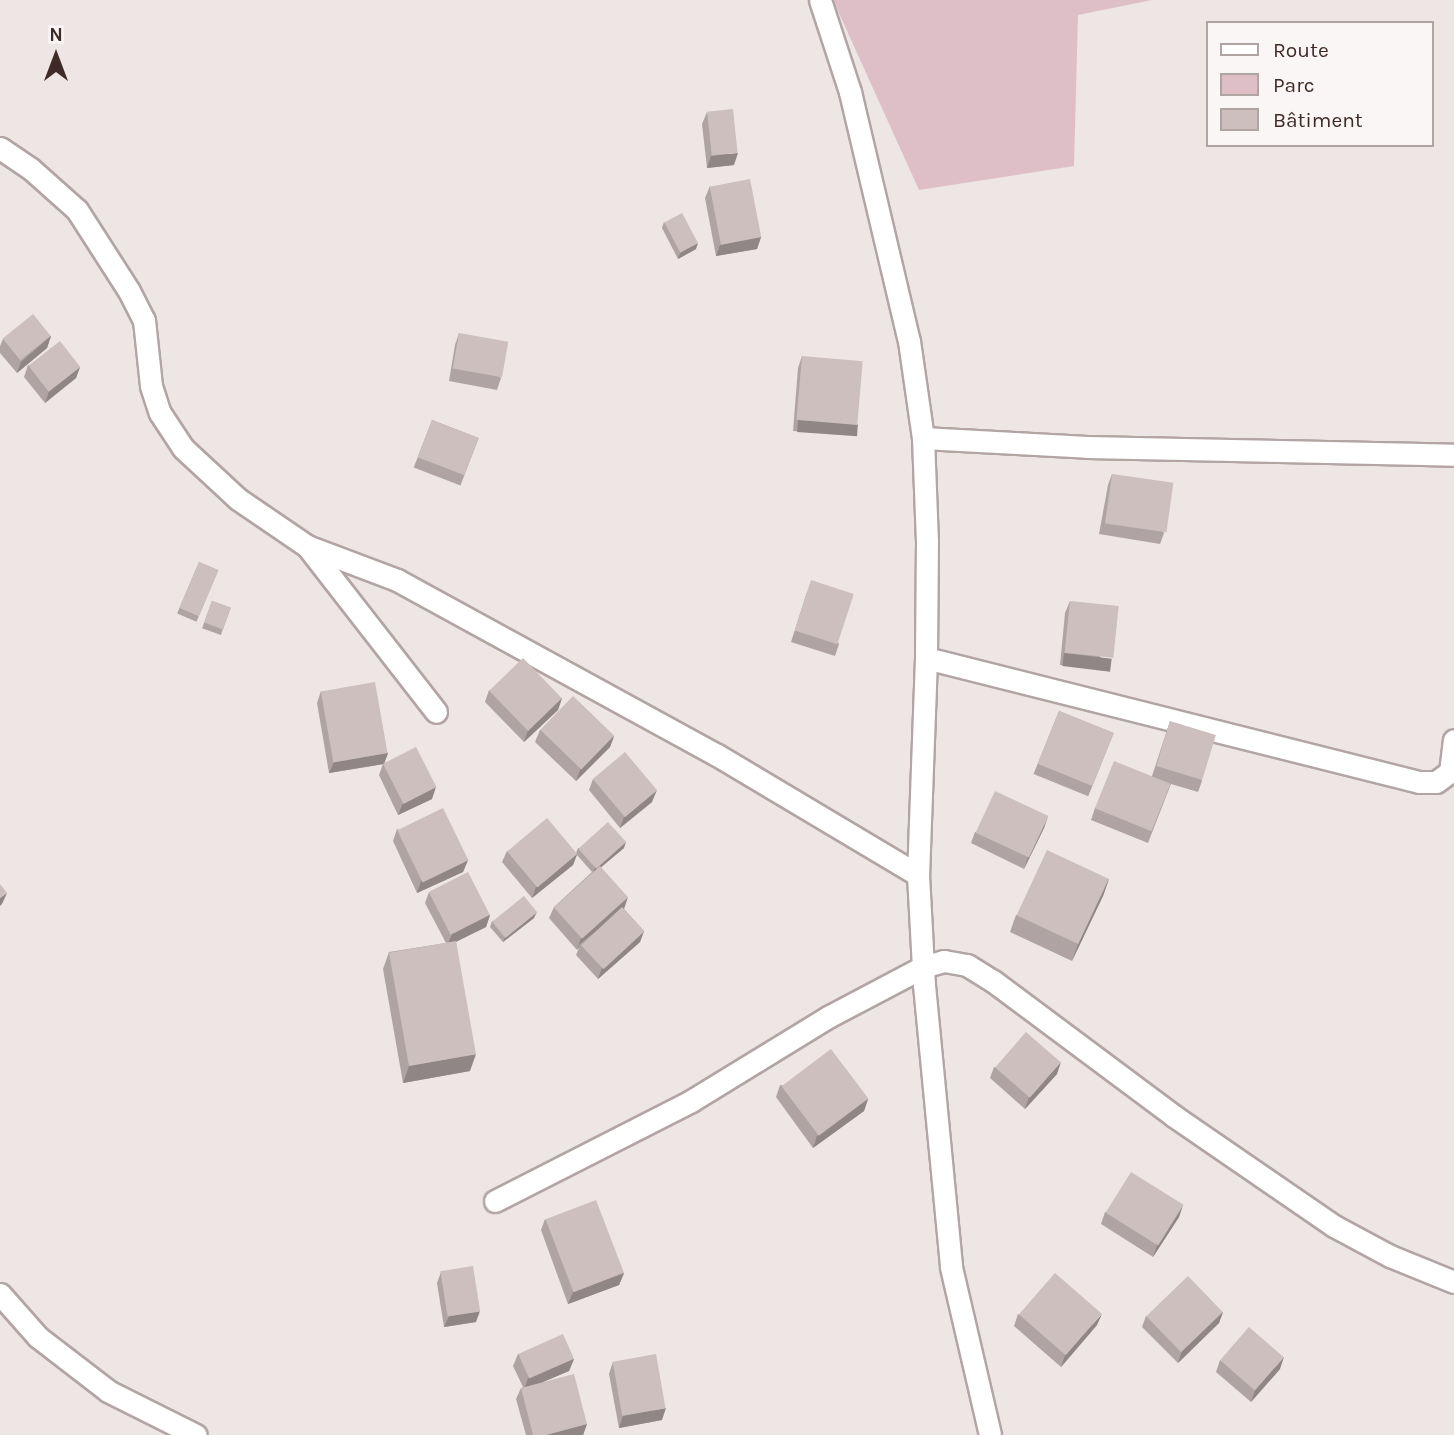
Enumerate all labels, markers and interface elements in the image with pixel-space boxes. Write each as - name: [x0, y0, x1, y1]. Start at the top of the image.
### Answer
- north arrow: [21, 21, 91, 91]
- legend: [1206, 21, 1433, 147]
- text: N: [49, 24, 63, 46]
- text: Route: [1273, 38, 1329, 62]
- text: Parc: [1273, 73, 1315, 97]
- text: Bâtiment: [1273, 108, 1363, 132]

